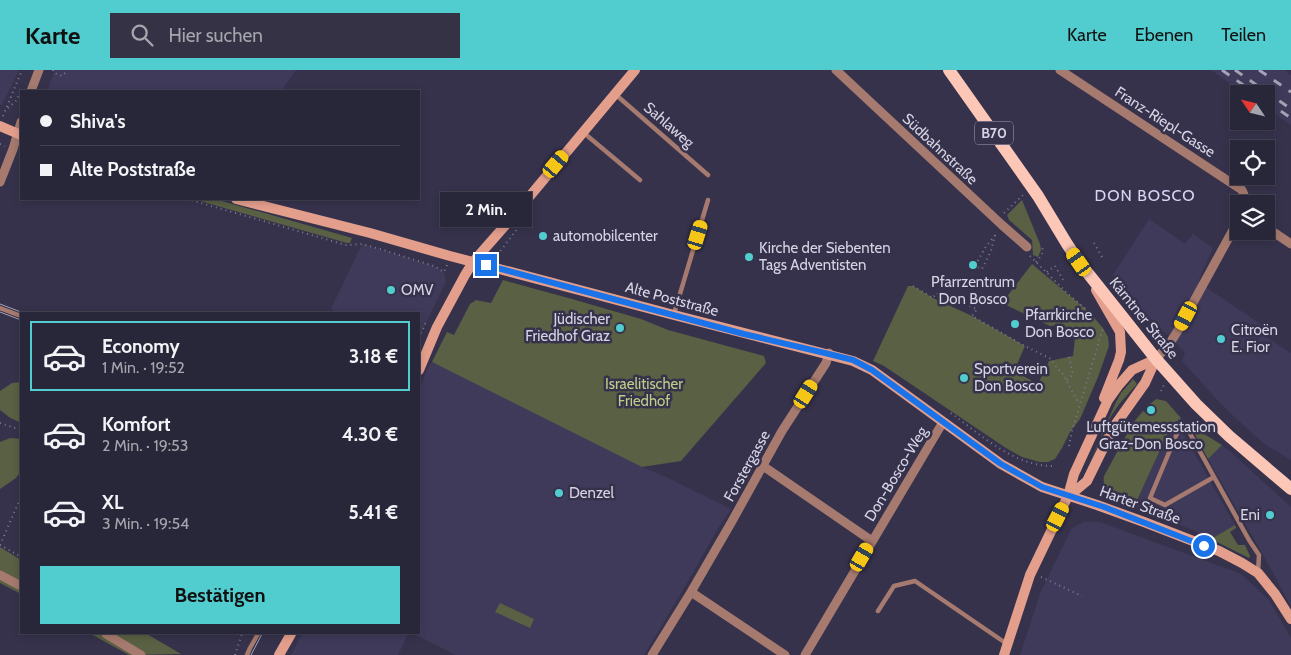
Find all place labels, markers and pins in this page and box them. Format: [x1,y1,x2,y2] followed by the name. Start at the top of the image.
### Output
[553,227,658,245] place label: automobilcenter
[537,230,549,242] marker: automobilcenter
[759,239,891,274] place label: Kirche der Siebenten Tags Adventisten
[743,251,755,263] marker: Kirche der Siebenten Tags Adventisten
[967,259,979,271] marker: Pfarrzentrum Don Bosco
[931,273,1015,308] place label: Pfarrzentrum Don Bosco
[401,281,434,299] place label: OMV
[385,284,397,296] marker: OMV
[1025,306,1094,341] place label: Pfarrkirche Don Bosco
[525,310,610,345] place label: Jüdischer Friedhof Graz
[1009,318,1021,330] marker: Pfarrkirche Don Bosco
[1231,321,1278,356] place label: Citroën E. Fior
[614,322,626,334] marker: Jüdischer Friedhof Graz
[1215,333,1227,345] marker: Citroën E. Fior
[974,360,1048,395] place label: Sportverein Don Bosco
[958,372,970,384] marker: Sportverein Don Bosco
[1145,404,1157,416] marker: Luftgütemessstation Graz-Don Bosco
[1086,418,1216,453] place label: Luftgütemessstation Graz-Don Bosco
[569,484,614,502] place label: Denzel
[553,487,565,499] marker: Denzel
[1240,506,1260,524] place label: Eni
[1264,509,1276,521] marker: Eni

